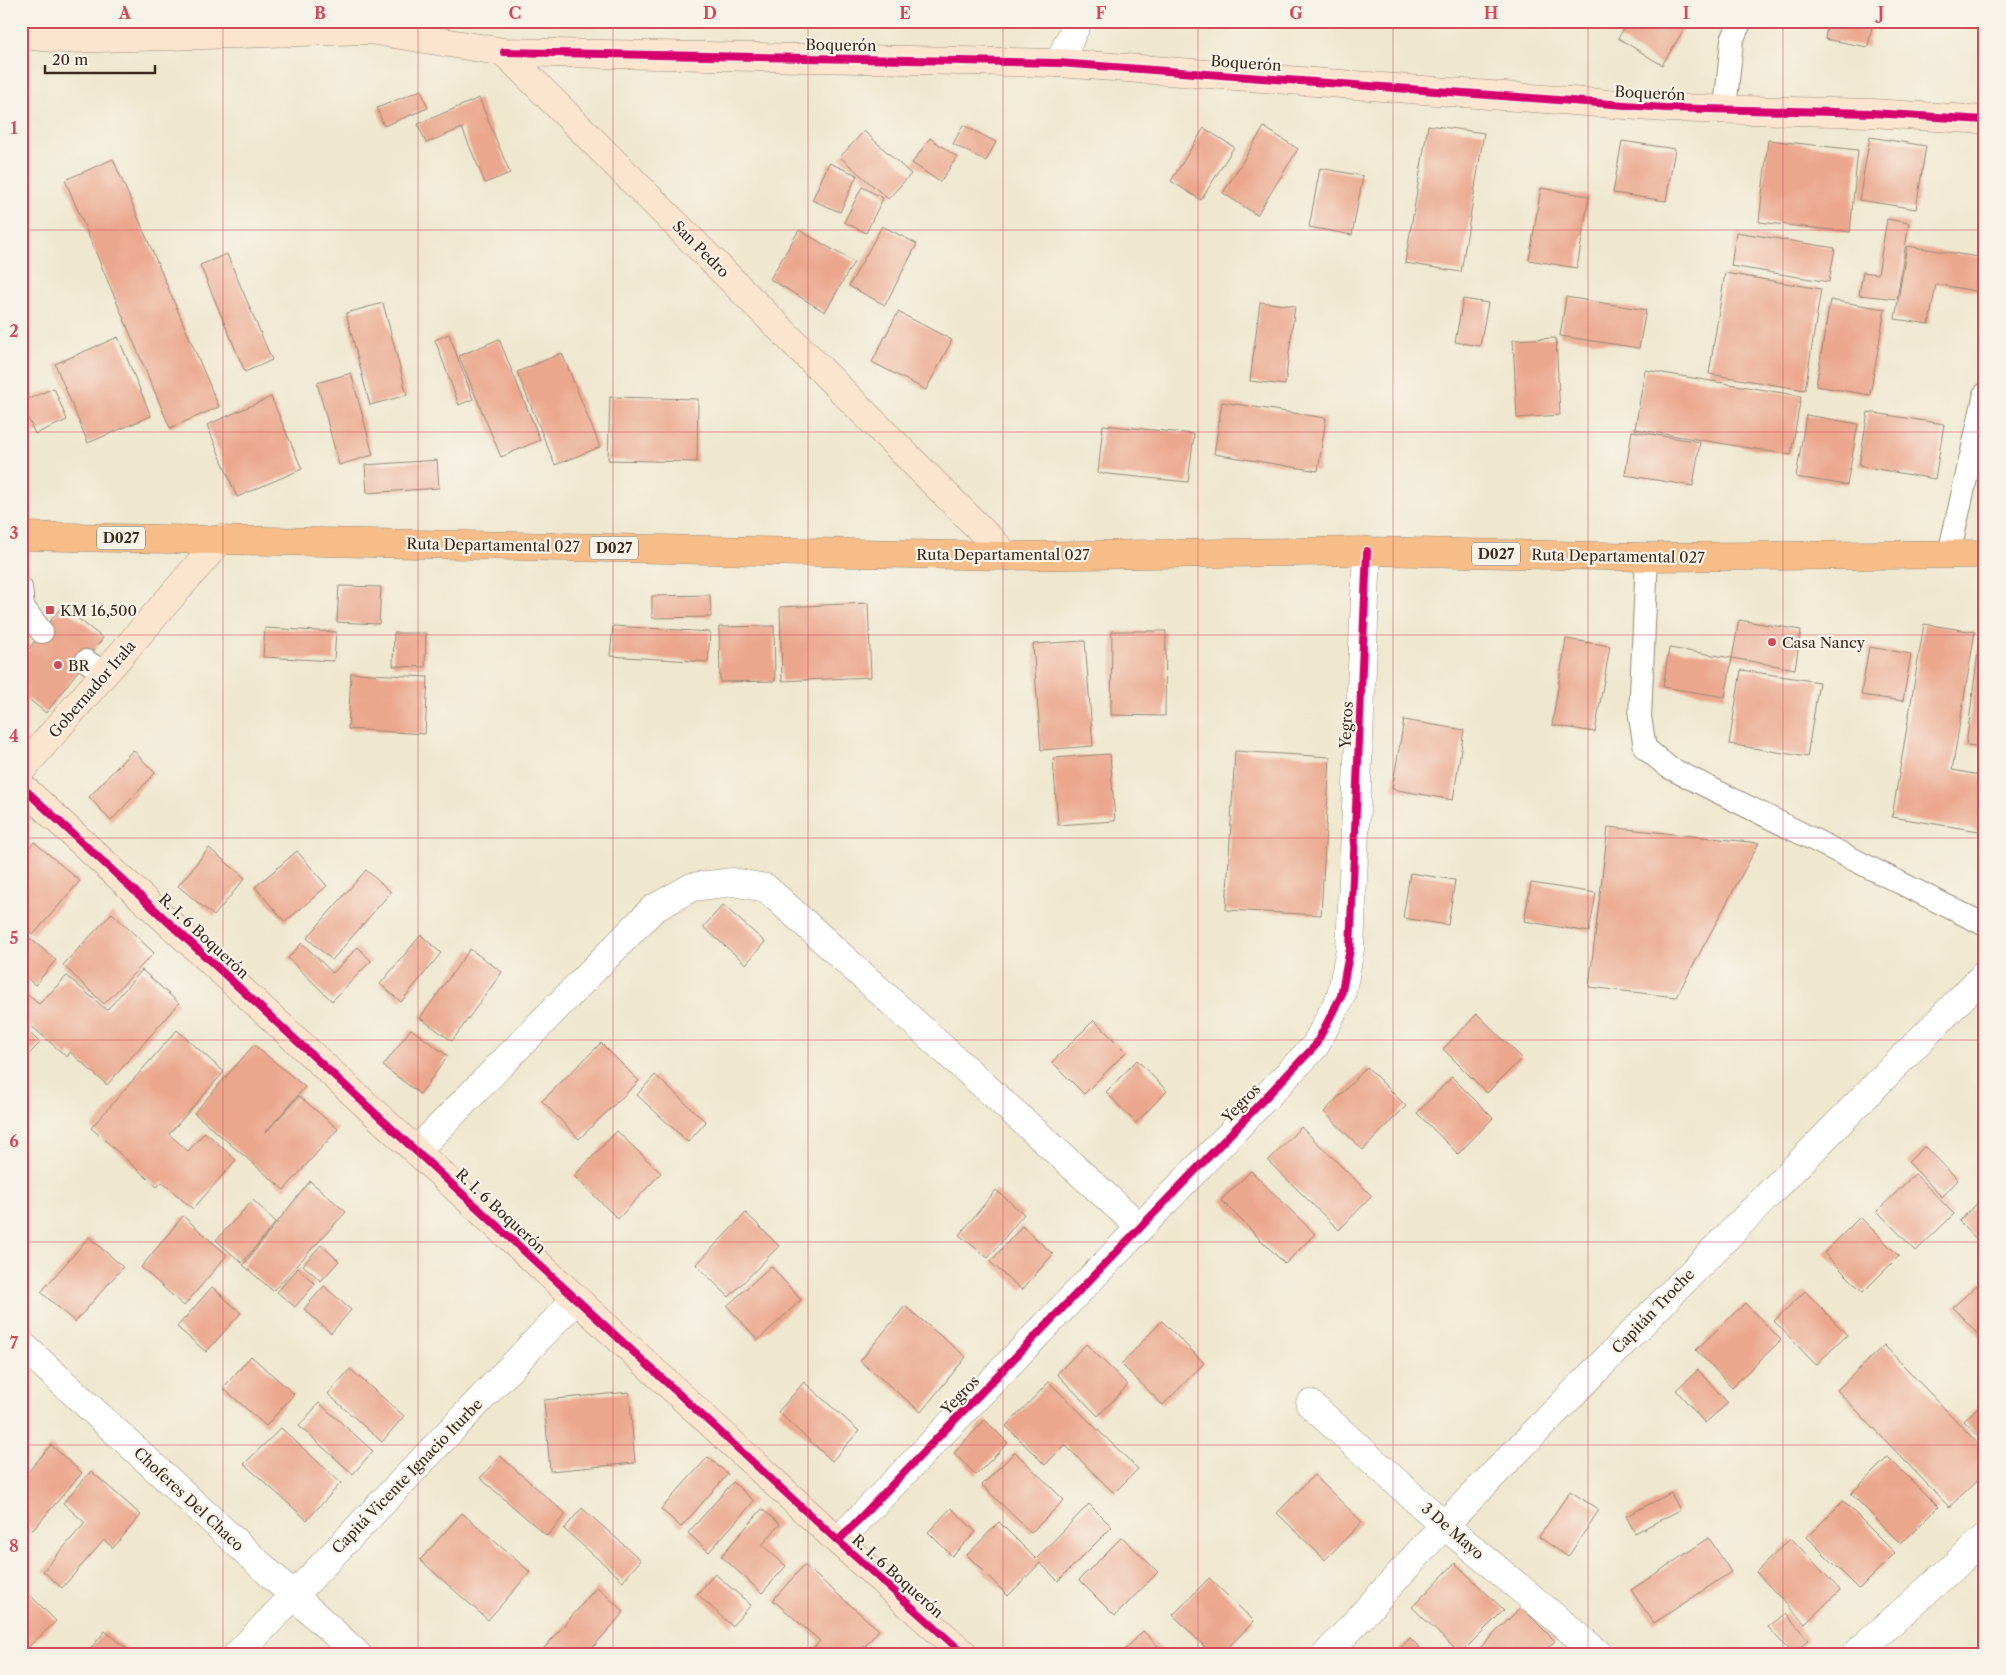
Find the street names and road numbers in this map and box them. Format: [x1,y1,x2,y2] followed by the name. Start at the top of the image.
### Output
[805,35,877,55] street label: Boquerón
[1210,51,1283,75] street label: Boquerón
[1614,82,1687,104] street label: Boquerón
[669,217,733,281] street label: San Pedro
[97,526,145,550] road number: D027
[406,534,580,556] street label: Ruta Departamental 027
[590,536,638,560] road number: D027
[1472,542,1520,566] road number: D027
[916,545,1090,564] street label: Ruta Departamental 027
[1531,545,1705,567] street label: Ruta Departamental 027
[45,636,140,742] street label: Gobernador Irala
[1335,701,1357,750] street label: Yegros
[155,889,253,983] street label: R. I. 6 Boquerón
[1217,1079,1264,1127] street label: Yegros
[452,1164,550,1258] street label: R. I. 6 Boquerón
[1608,1265,1698,1357] street label: Capitán Troche
[936,1371,983,1419] street label: Yegros
[328,1394,486,1558] street label: Capitá Vicente Ignacio Iturbe
[130,1443,248,1555] street label: Choferes Del Chaco
[1418,1499,1488,1563] street label: 3 De Mayo
[848,1530,948,1622] street label: R. I. 6 Boquerón

